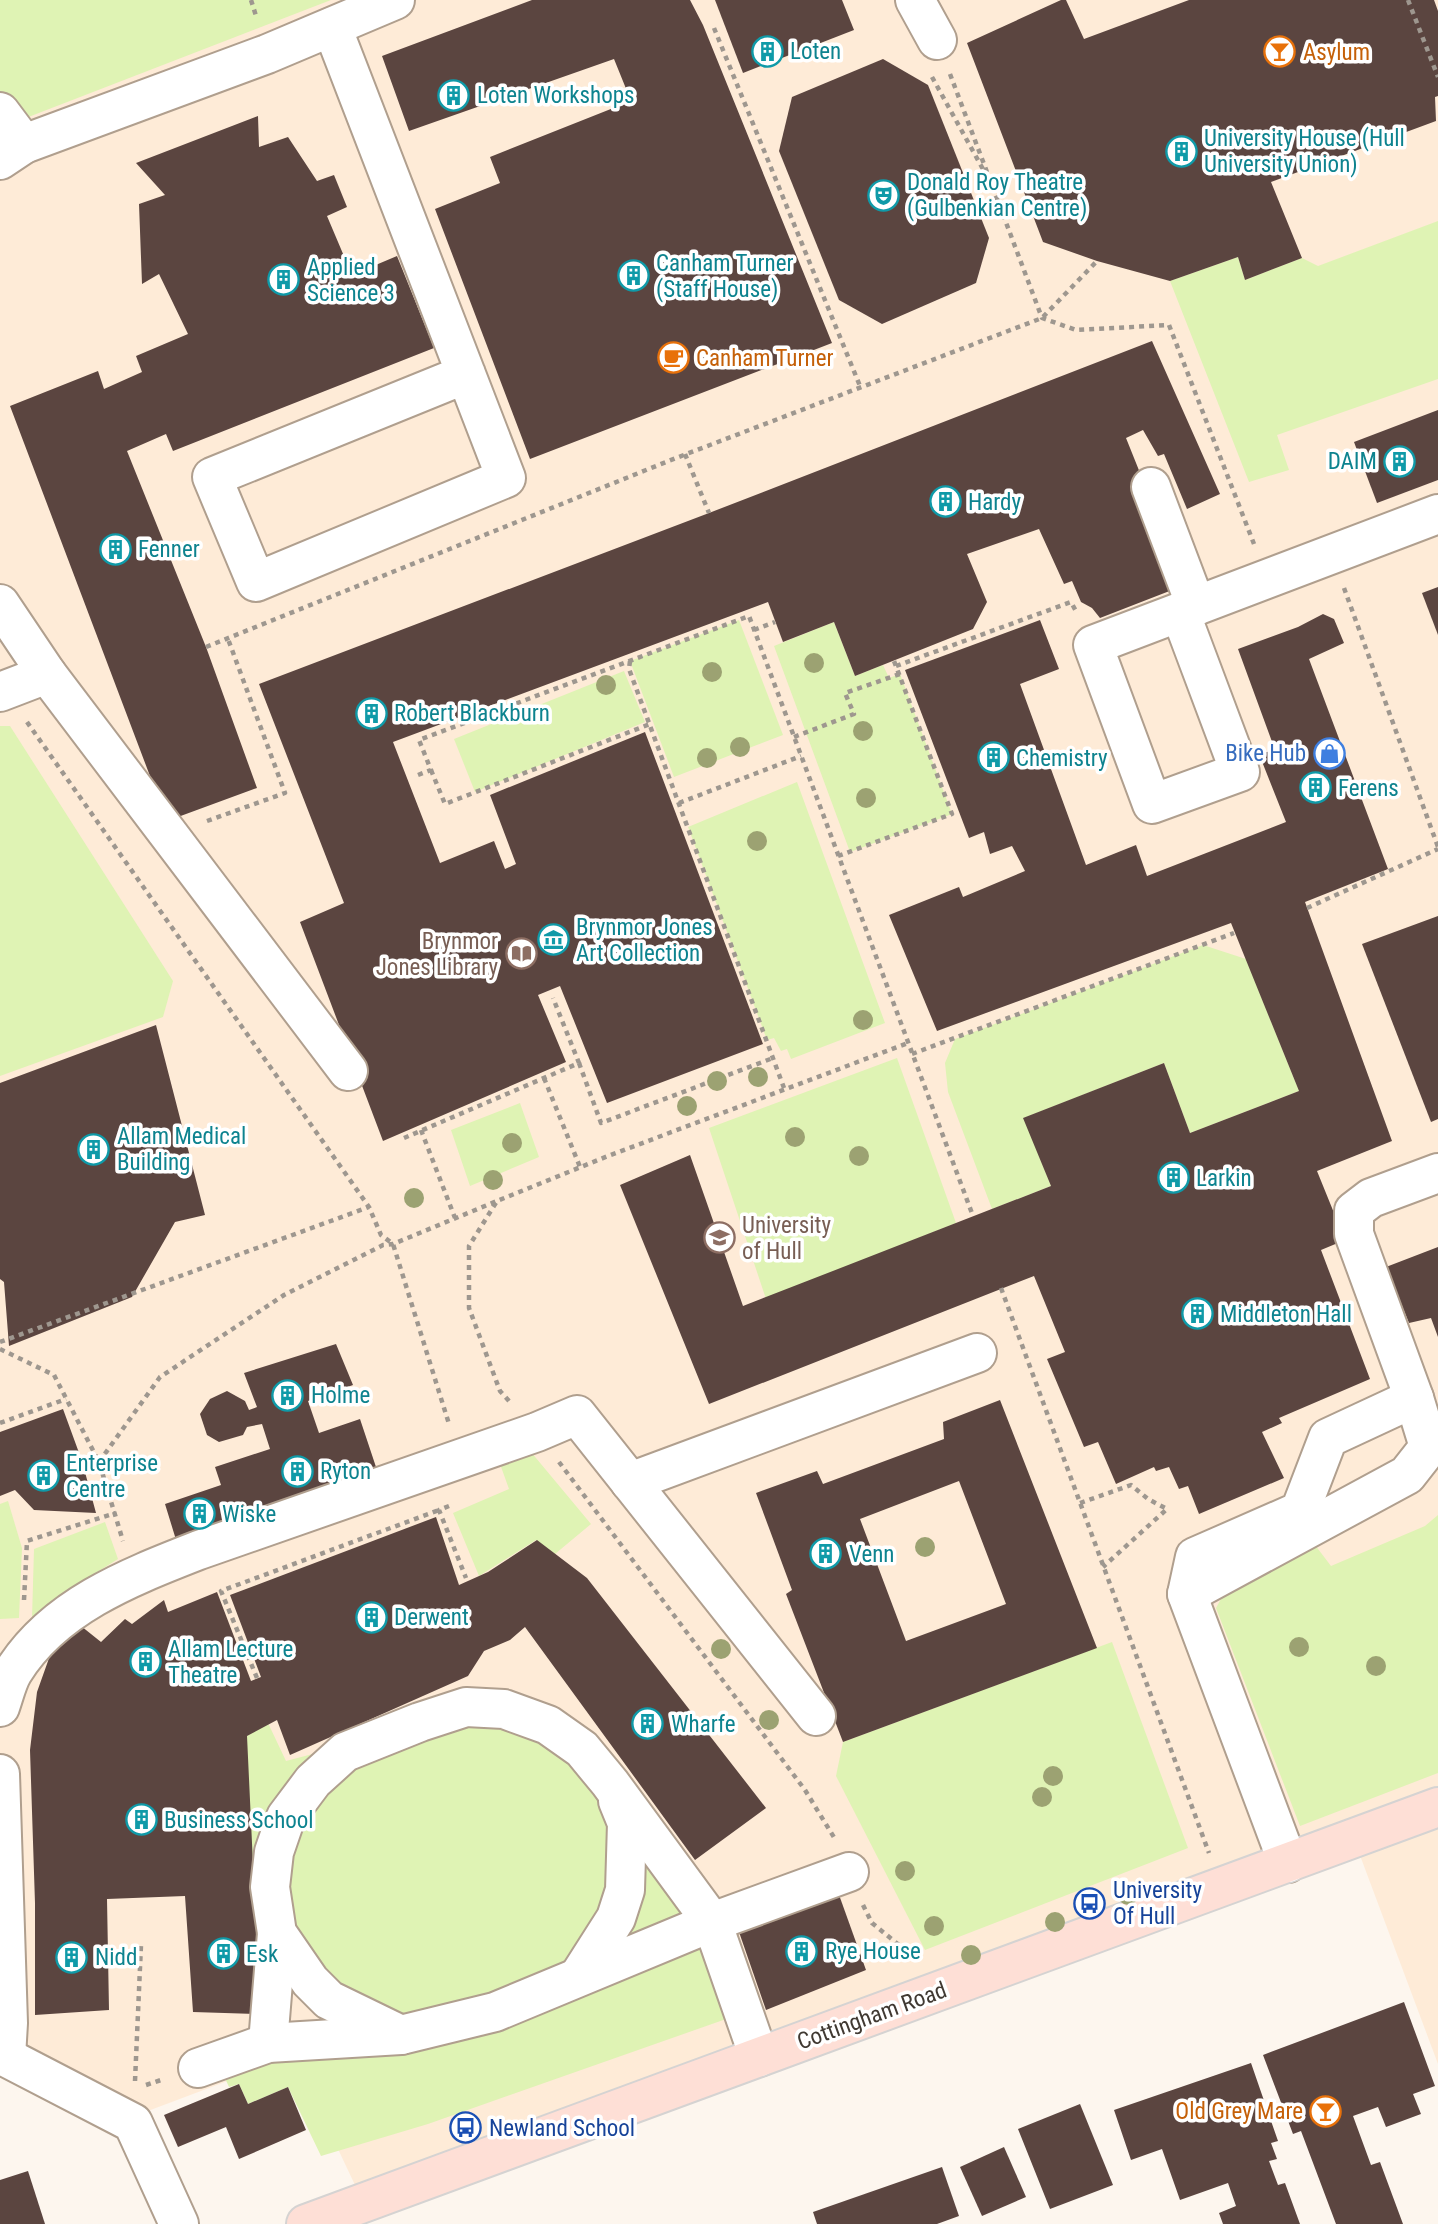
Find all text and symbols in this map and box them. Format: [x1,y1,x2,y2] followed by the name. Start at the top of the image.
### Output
[750,34,784,68] building icon: Loten
[1263,35,1297,69] bar icon: Asylum
[790,38,841,65] place label: Loten
[1303,39,1370,66] place label: Asylum
[437,78,471,112] building icon: Loten Workshops
[477,82,635,109] place label: Loten Workshops
[1204,125,1405,178] place label: University House (Hull University Union)
[1164,134,1198,168] building icon: University House (Hull University Union)
[907,169,1087,222] place label: Donald Roy Theatre (Gulbenkian Centre)
[867,178,901,212] theatre icon: Donald Roy Theatre (Gulbenkian Centre)
[656,250,793,303] place label: Canham Turner (Staff House)
[307,254,395,307] place label: Applied Science 3
[616,259,650,293] building icon: Canham Turner (Staff House)
[267,263,301,297] building icon: Applied Science 3
[656,341,690,375] cafe icon: Canham Turner
[696,345,833,372] place label: Canham Turner
[1383,444,1417,478] building icon: DAIM
[1328,448,1377,475] place label: DAIM
[928,485,962,519] building icon: Hardy
[968,489,1021,516] place label: Hardy
[98,532,132,566] building icon: Fenner
[138,536,200,563] place label: Fenner
[354,696,388,730] building icon: Robert Blackburn
[394,700,550,727] place label: Robert Blackburn
[1312,736,1346,770] shop icon: Bike Hub
[1225,740,1306,767] place label: Bike Hub
[976,741,1010,775] building icon: Chemistry
[1016,745,1108,772] place label: Chemistry
[1298,771,1332,805] building icon: Ferens
[1338,775,1399,802] place label: Ferens
[576,914,713,967] place label: Brynmor Jones Art Collection
[536,923,570,957] museum icon: Brynmor Jones Art Collection
[376,928,498,981] place label: Brynmor Jones Library
[504,937,538,971] library icon: Brynmor Jones Library
[117,1123,246,1176] place label: Allam Medical Building
[77,1132,111,1166] building icon: Allam Medical Building
[1156,1161,1190,1195] building icon: Larkin
[1196,1165,1252,1192] place label: Larkin
[742,1212,831,1265] place label: University of Hull
[702,1221,736,1255] school or university icon: University of Hull
[1180,1297,1214,1331] building icon: Middleton Hall
[1220,1301,1352,1328] place label: Middleton Hall
[271,1378,305,1412] building icon: Holme
[311,1382,370,1409] place label: Holme
[66,1450,158,1503] place label: Enterprise Centre
[280,1454,314,1488] building icon: Ryton
[320,1458,371,1485] place label: Ryton
[26,1459,60,1493] building icon: Enterprise Centre
[182,1497,216,1531] building icon: Wiske
[222,1501,276,1528] place label: Wiske
[809,1537,843,1571] building icon: Venn
[849,1541,894,1568] place label: Venn
[354,1600,388,1634] building icon: Derwent
[394,1604,469,1631] place label: Derwent
[168,1636,293,1689] place label: Allam Lecture Theatre
[128,1645,162,1679] building icon: Allam Lecture Theatre
[631,1707,665,1741] building icon: Wharfe
[671,1711,736,1738] place label: Wharfe
[124,1803,158,1837] building icon: Business School
[164,1807,314,1834] place label: Business School
[1113,1877,1202,1930] place label: University Of Hull
[1073,1886,1107,1920] bus stop icon: University Of Hull
[785,1934,819,1968] building icon: Rye House
[206,1937,240,1971] building icon: Esk
[825,1938,921,1965] place label: Rye House
[55,1940,89,1974] building icon: Nidd
[246,1941,279,1968] place label: Esk
[95,1944,137,1971] place label: Nidd
[794,1976,950,2056] street label: Cottingham Road
[1309,2094,1343,2128] bar icon: Old Grey Mare
[1175,2098,1303,2125] place label: Old Grey Mare
[449,2111,483,2145] bus stop icon: Newland School
[489,2115,635,2142] place label: Newland School

